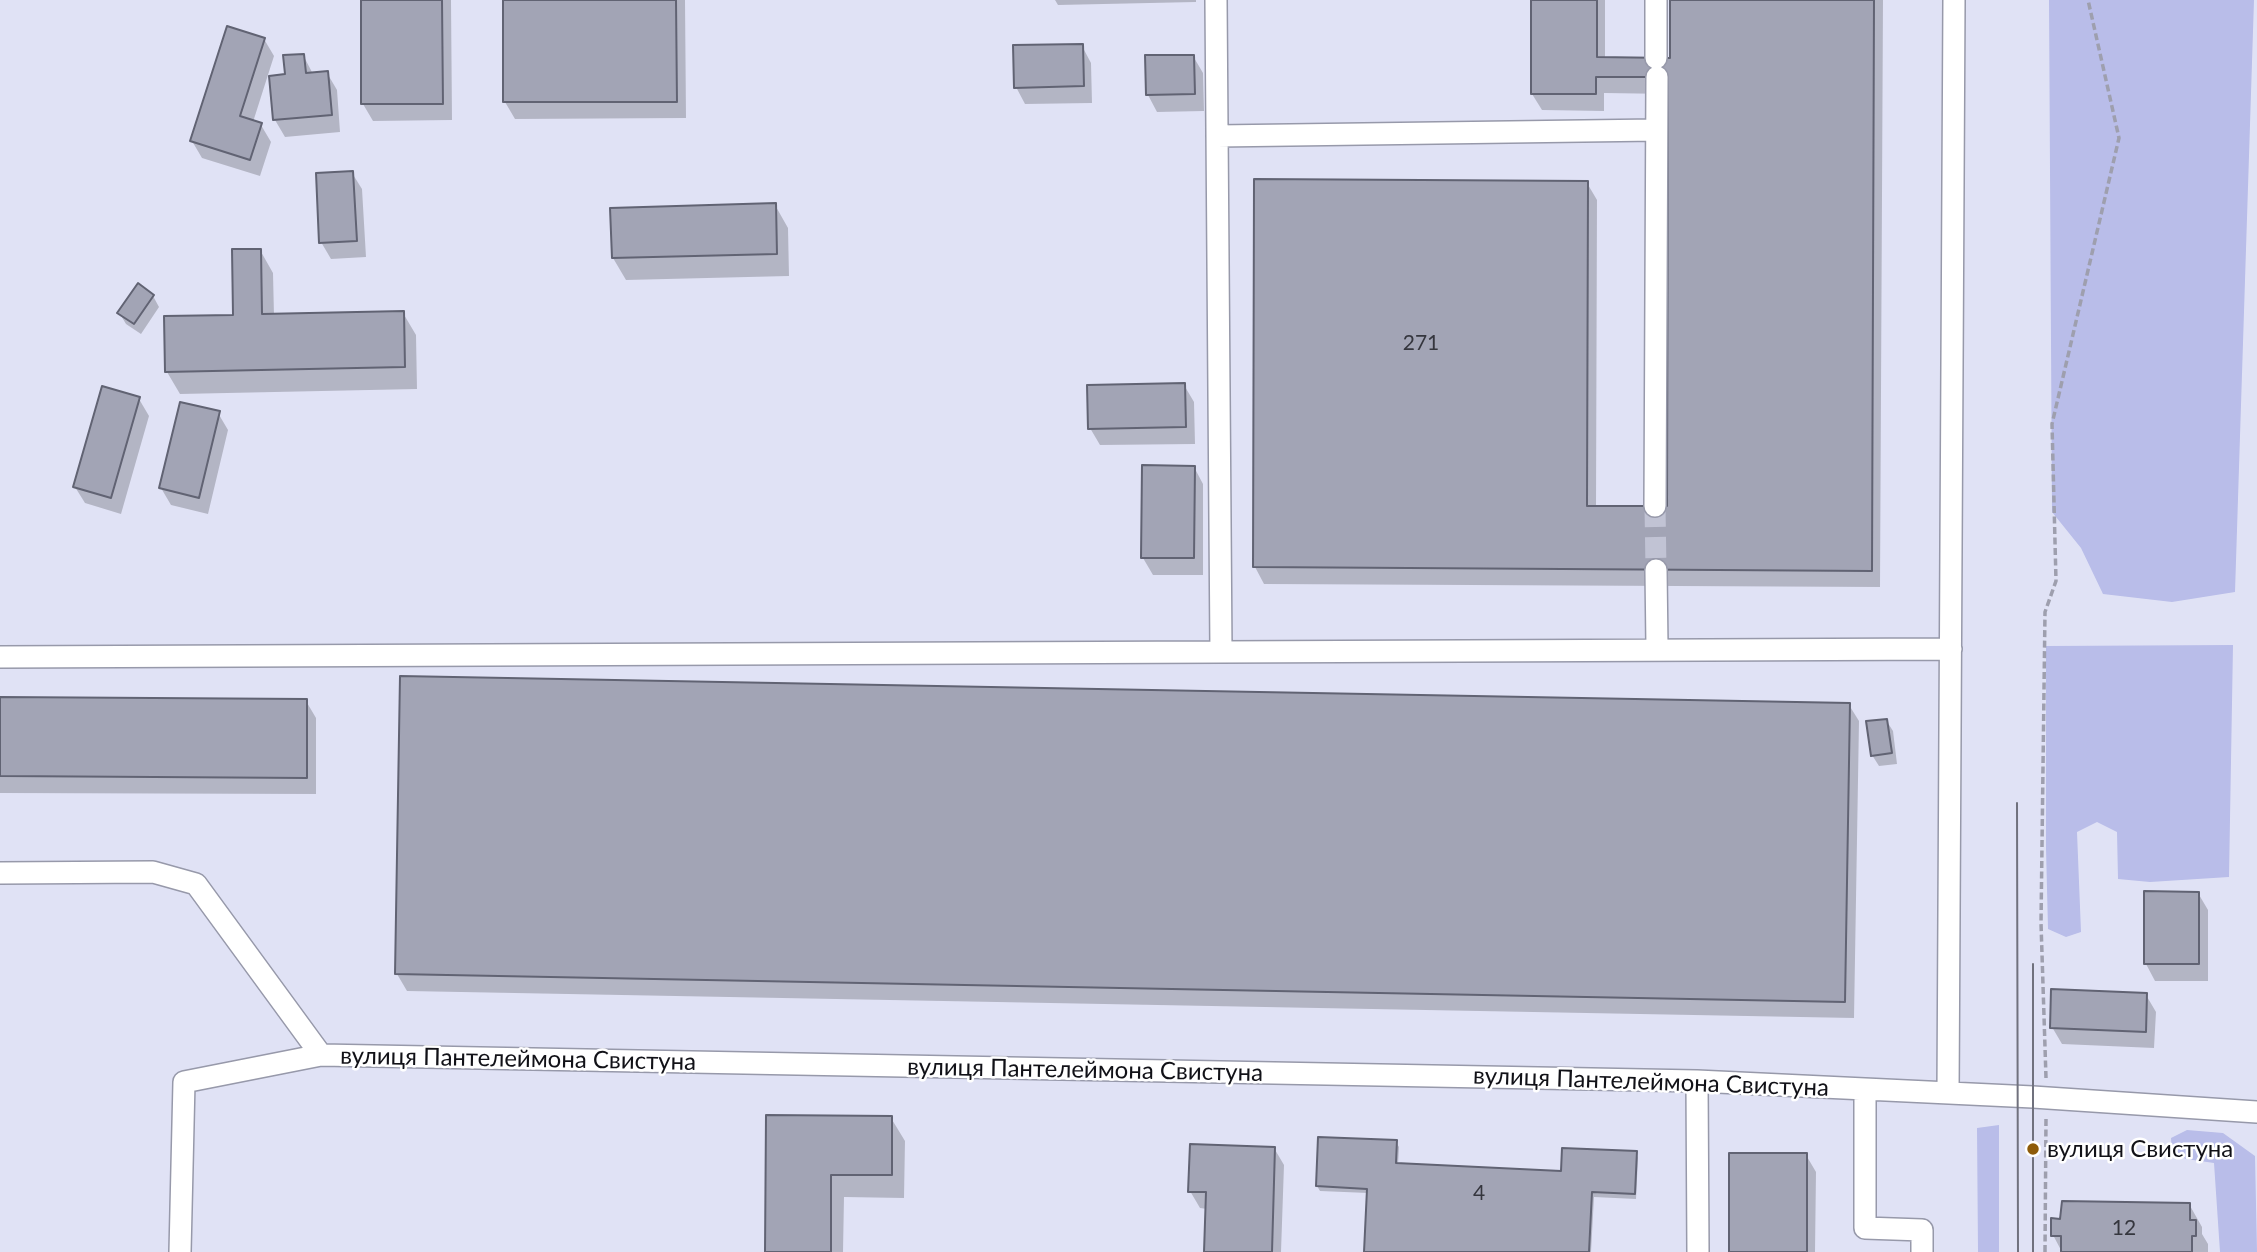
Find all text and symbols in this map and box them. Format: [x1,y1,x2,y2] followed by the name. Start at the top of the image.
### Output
[1403,330,1439,356] house number: 271
[340,1041,696,1077] street label: вулиця Пантелеймона Свистуна
[907,1052,1263,1088] street label: вулиця Пантелеймона Свистуна
[1473,1061,1829,1103] street label: вулиця Пантелеймона Свистуна
[2047,1135,2233,1163] place label: вулиця Свистуна
[2025,1141,2041,1157] marker: вулиця Свистуна
[1473,1180,1485,1206] house number: 4
[2112,1215,2136,1241] house number: 12

